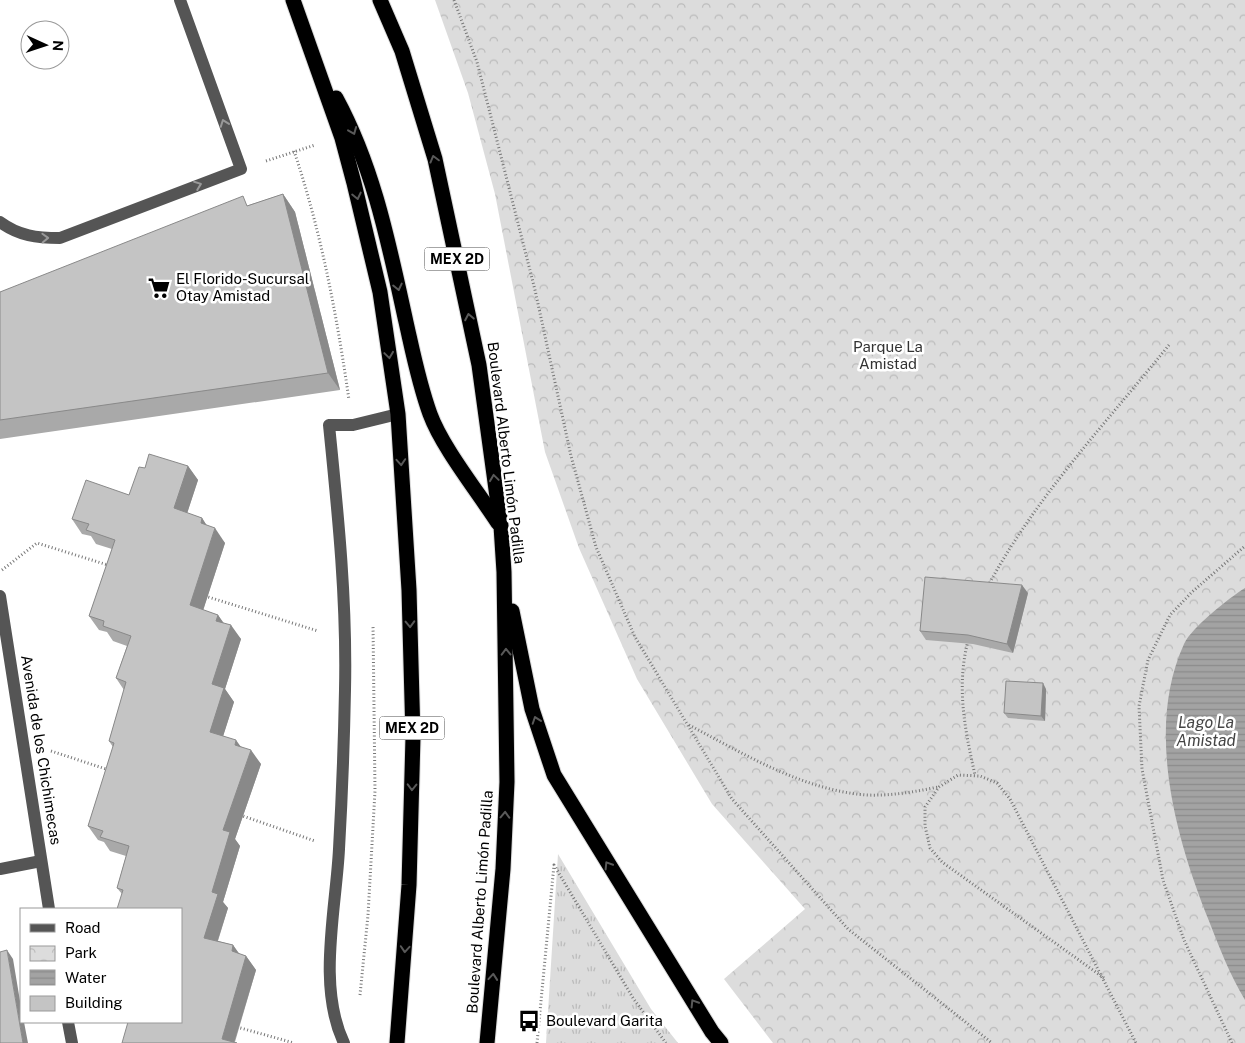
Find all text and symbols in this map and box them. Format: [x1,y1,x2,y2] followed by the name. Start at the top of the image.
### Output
[20,20,70,70] north arrow
[50,40,66,52] text: N
[220,120,230,128] one-way arrow
[346,126,357,135] one-way arrow
[430,155,440,163] one-way arrow
[193,181,202,192] one-way arrow
[351,191,362,200] one-way arrow
[42,233,49,243] one-way arrow
[424,248,490,270] road number: MEX 2D
[176,270,309,304] place label: El Florido-Sucursal Otay Amistad
[146,275,172,301] supermarket icon: El Florido-Sucursal Otay Amistad
[392,282,403,291] one-way arrow
[465,313,475,322] one-way arrow
[853,338,923,372] park label: Parque La Amistad
[484,341,529,565] street label: Boulevard Alberto Limón Padilla
[383,351,394,359] one-way arrow
[396,458,407,466] one-way arrow
[489,474,500,482] one-way arrow
[404,621,415,629] one-way arrow
[500,648,511,656] one-way arrow
[18,654,65,846] street label: Avenida de los Chichimecas
[1176,713,1236,750] water label: Lago La Amistad
[380,716,444,740] road number: MEX 2D
[531,717,541,725] one-way arrow
[406,783,417,791] one-way arrow
[463,790,496,1014] street label: Boulevard Alberto Limón Padilla
[500,811,511,819] one-way arrow
[605,861,615,870] one-way arrow
[20,908,182,1023] legend
[65,919,101,936] text: Road
[65,944,97,961] text: Park
[399,946,410,954] one-way arrow
[65,969,107,986] text: Water
[488,973,499,981] one-way arrow
[65,994,123,1011] text: Building
[691,999,700,1008] one-way arrow
[516,1008,542,1034] bus stop icon: Boulevard Garita
[546,1012,663,1029] place label: Boulevard Garita

